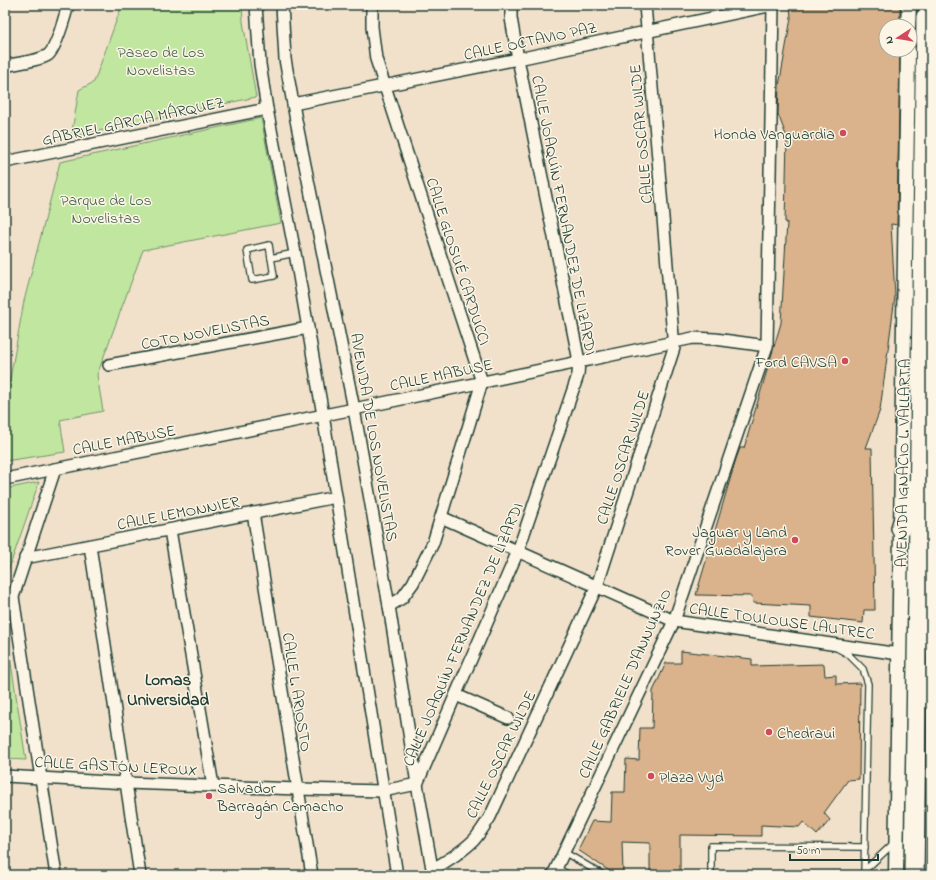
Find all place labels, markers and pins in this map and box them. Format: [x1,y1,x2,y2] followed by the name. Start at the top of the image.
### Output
[713,123,835,147] place label: Honda Vanguardia
[838,128,848,138] marker: Honda Vanguardia
[755,351,837,375] place label: Ford CAVSA
[840,356,850,366] marker: Ford CAVSA
[665,521,787,563] place label: Jaguar y Land Rover Guadalajara
[790,535,800,545] marker: Jaguar y Land Rover Guadalajara
[777,722,835,746] place label: Chedraui
[764,727,774,737] marker: Chedraui
[659,766,724,790] place label: Plaza Vyd
[646,771,656,781] marker: Plaza Vyd
[216,777,344,819] place label: Salvador Barragán Camacho
[204,791,214,801] marker: Salvador Barragán Camacho

